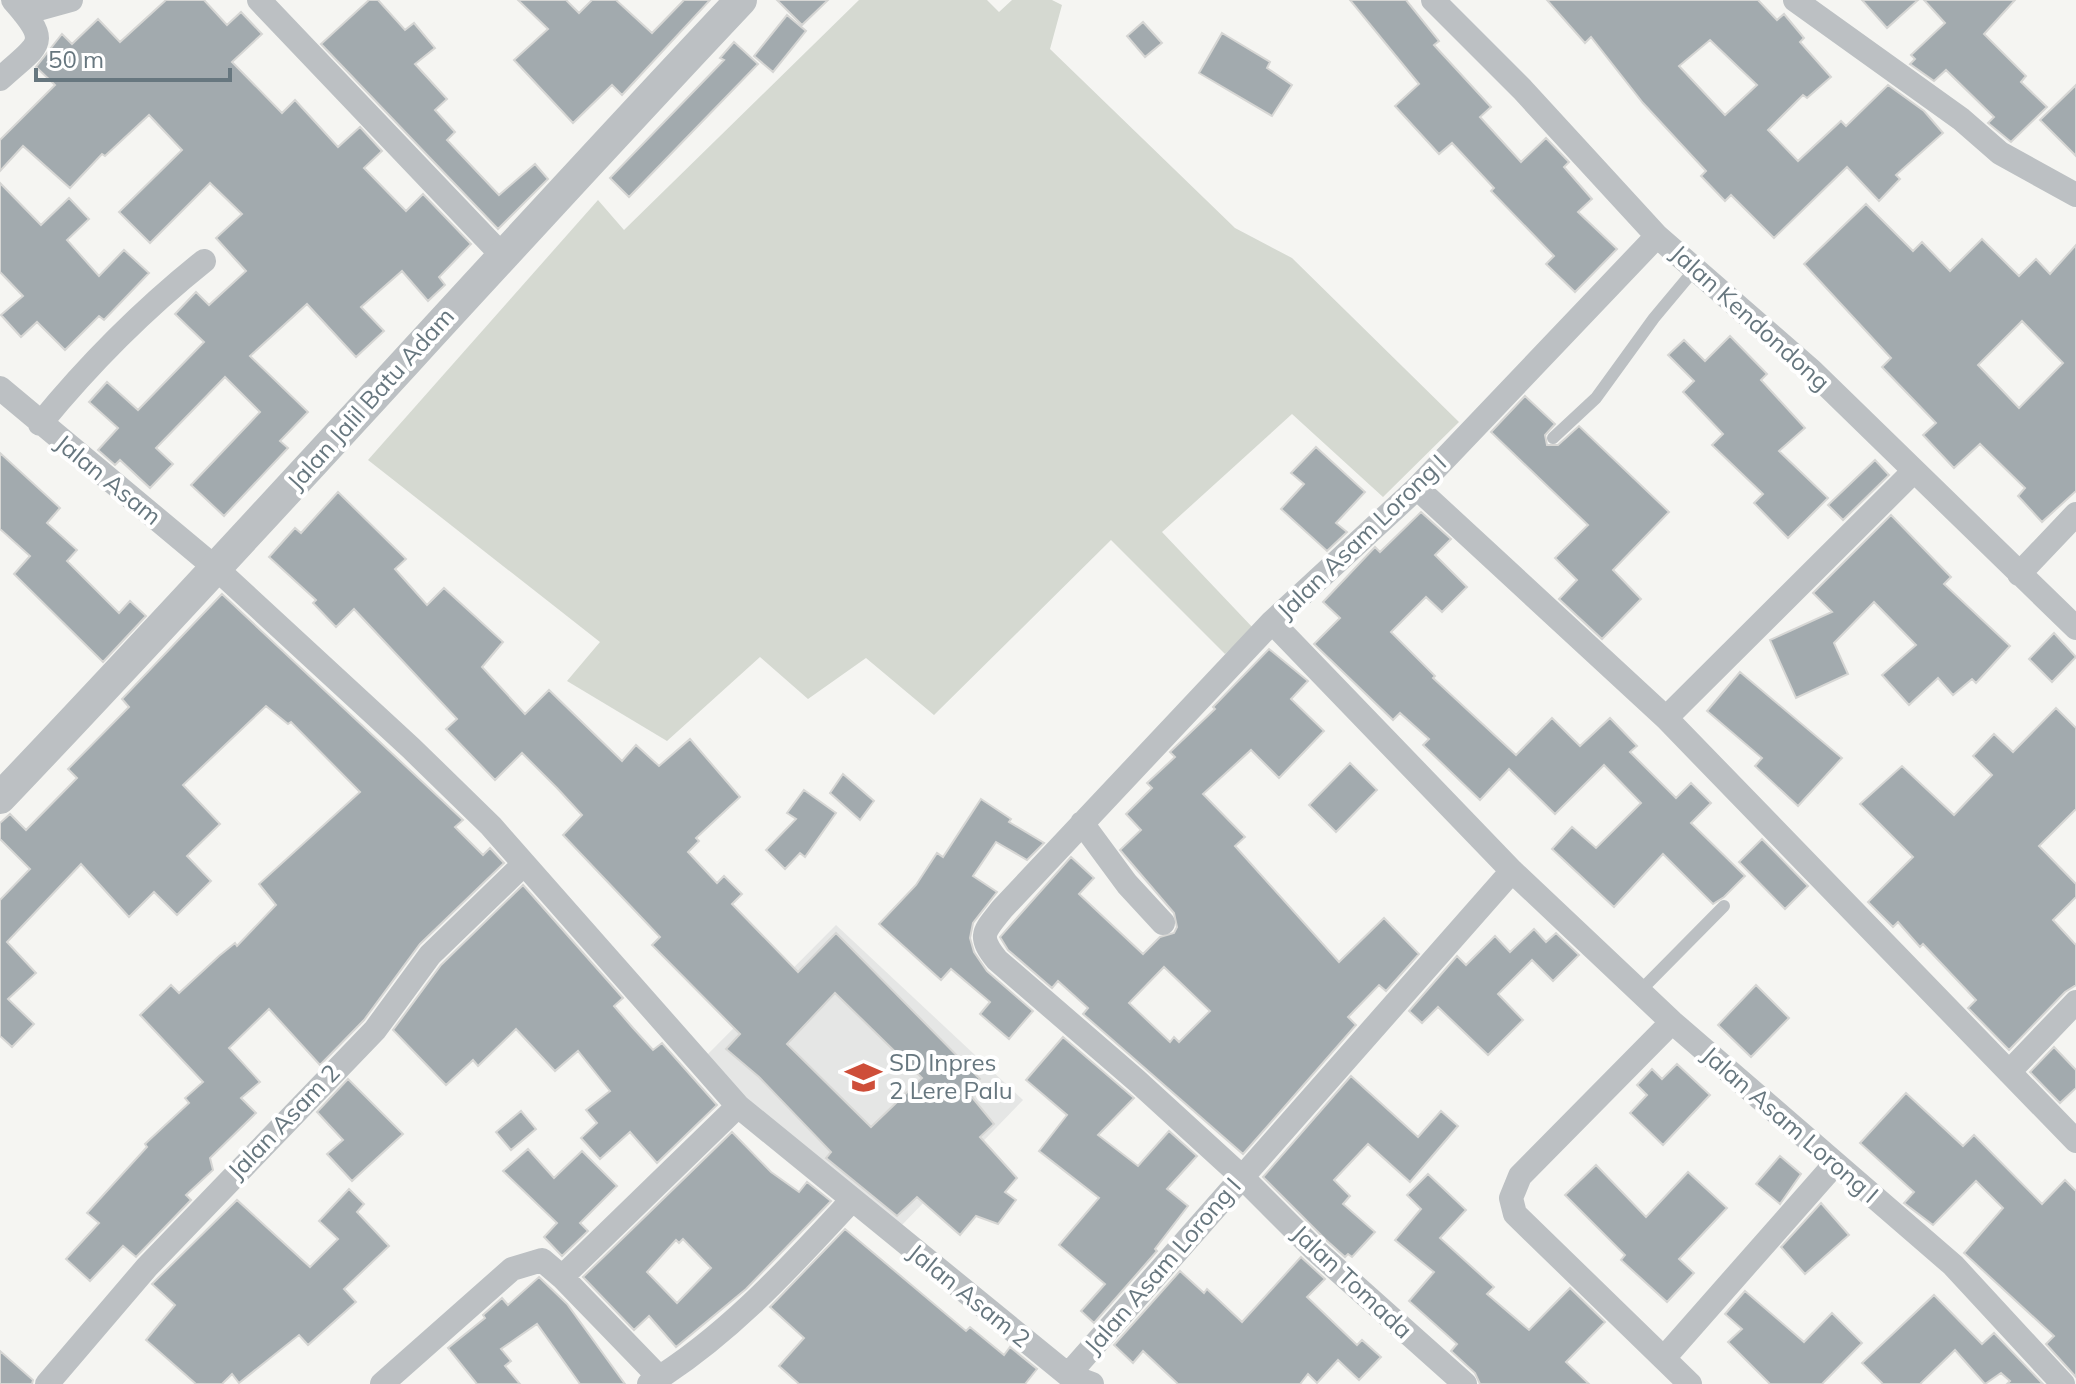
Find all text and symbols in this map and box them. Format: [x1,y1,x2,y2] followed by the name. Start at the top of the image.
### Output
[36,32,230,82] scale bar
[48,44,104,74] text: 50 m
[1665,238,1836,397] street label: Jalan Kendondong
[280,301,460,496] street label: Jalan Jalil Batu Adam
[50,427,168,531] street label: Jalan Asam
[1270,448,1452,625] street label: Jalan Asam Lorong I
[1696,1040,1885,1209] street label: Jalan Asam Lorong I
[889,1047,1013,1105] place label: SD Inpres 2 Lere Palu
[221,1058,346,1185] street label: Jalan Asam 2
[844,1058,882,1096] school or university icon: SD Inpres 2 Lere Palu
[1078,1171,1247,1360] street label: Jalan Asam Lorong I
[1286,1218,1419,1345] street label: Jalan Tomada
[903,1237,1037,1354] street label: Jalan Asam 2

